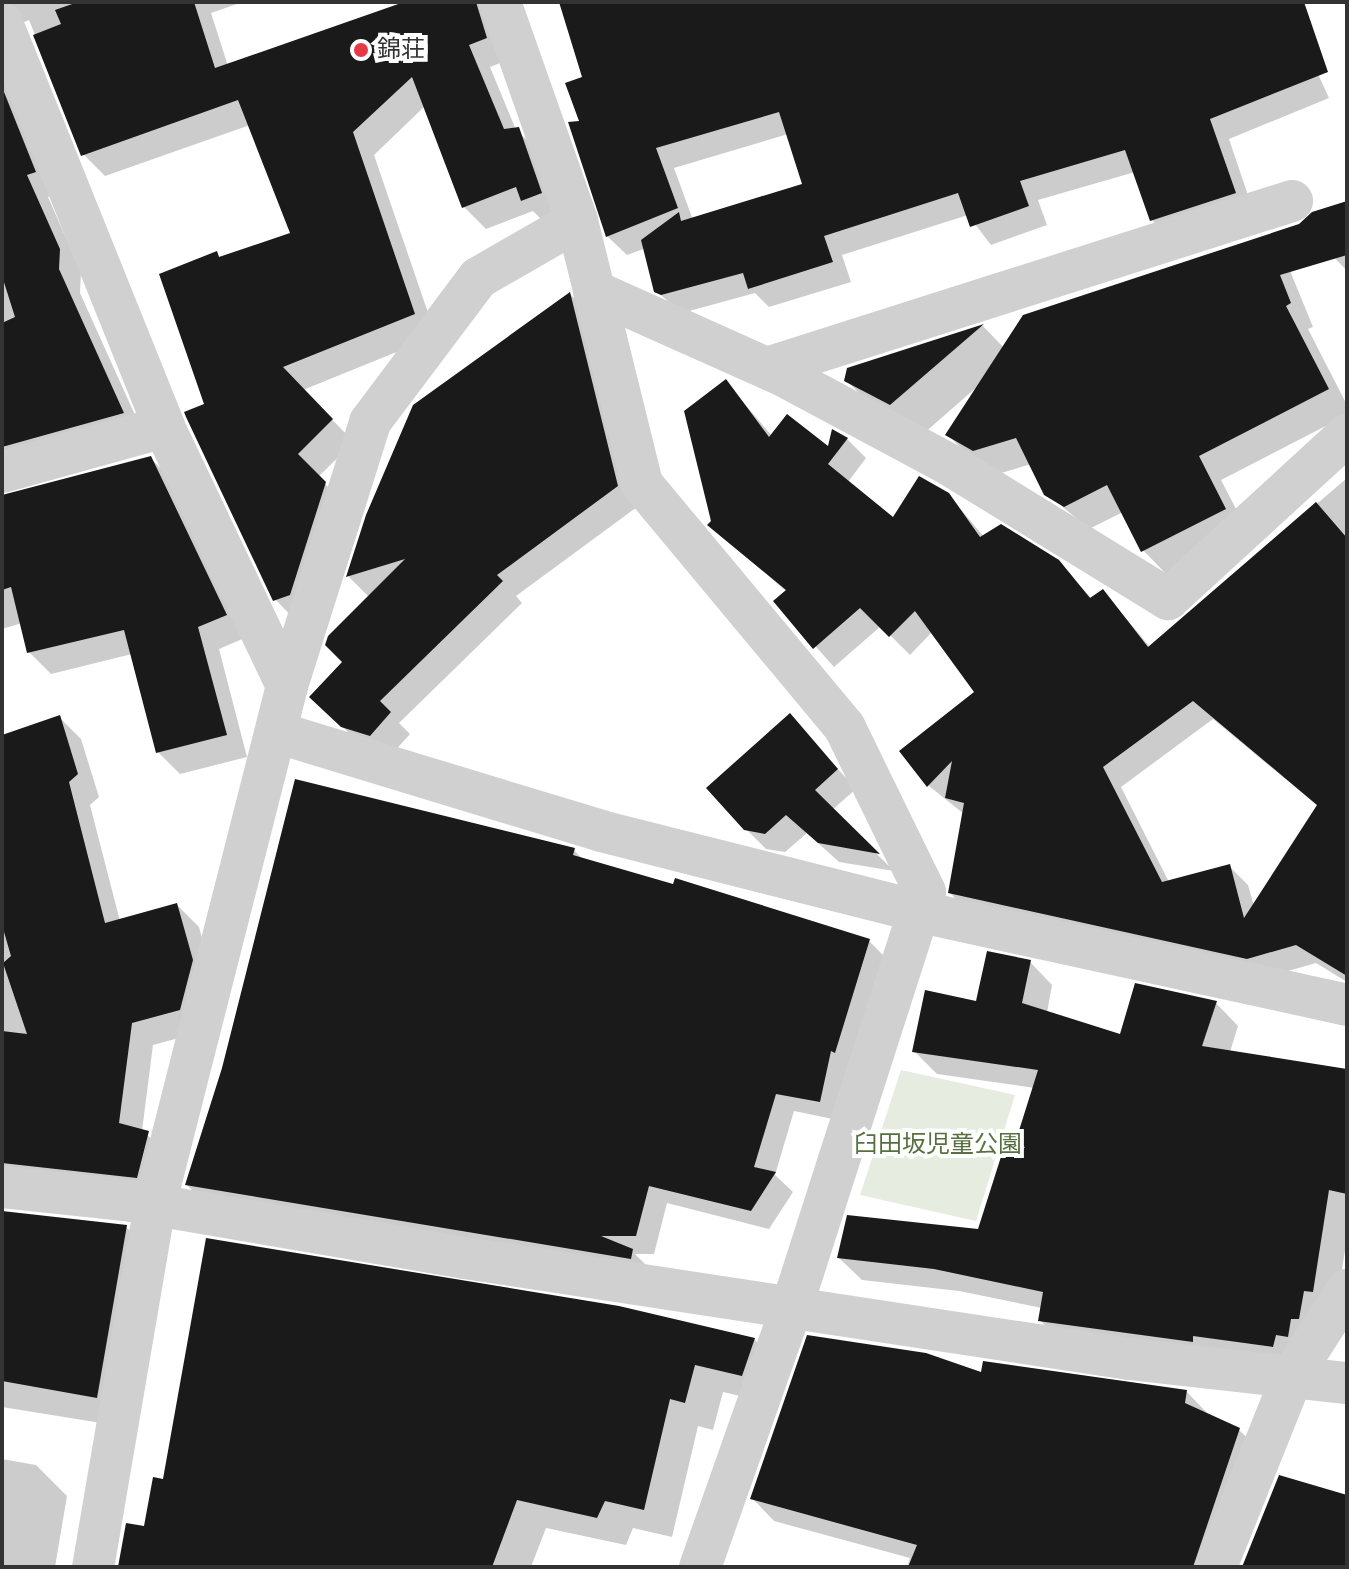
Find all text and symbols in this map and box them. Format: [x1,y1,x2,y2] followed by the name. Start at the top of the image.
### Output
[377,36,425,64] place label: 錦荘
[352,41,370,59] marker: 錦荘
[854,1131,1022,1159] park label: 臼田坂児童公園

